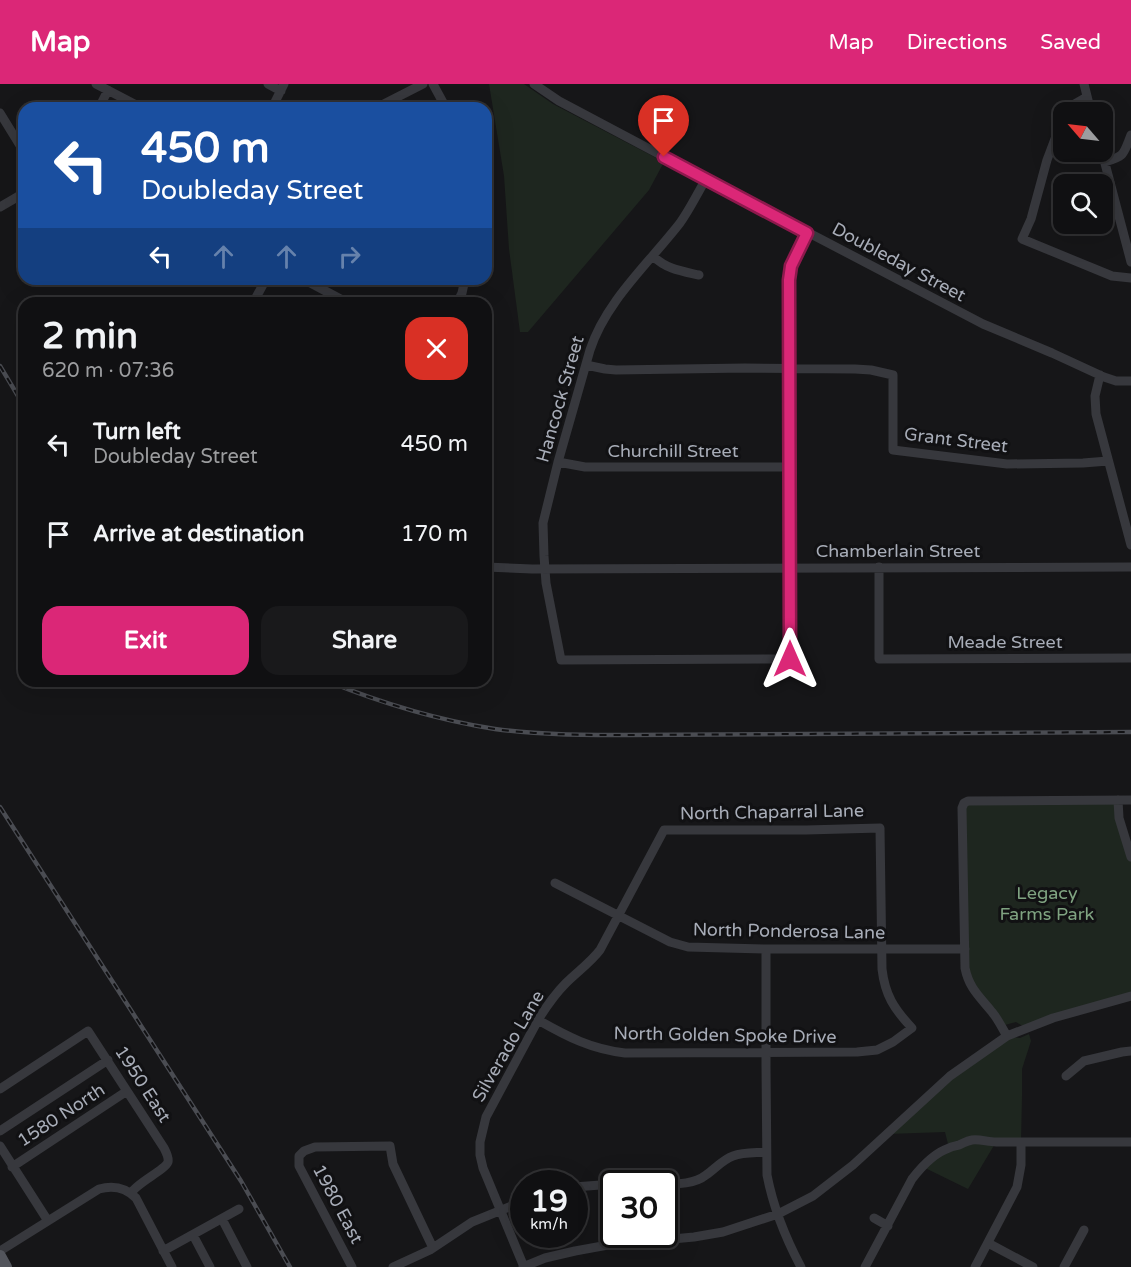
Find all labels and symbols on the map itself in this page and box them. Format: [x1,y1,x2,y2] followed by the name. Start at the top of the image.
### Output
[638,95,689,157] pin
[1053,102,1113,162] north arrow
[828,217,970,307] street label: Doubleday Street
[531,333,589,465] street label: Hancock Street
[903,423,1009,457] street label: Grant Street
[607,440,739,462] street label: Churchill Street
[816,540,980,562] street label: Chamberlain Street
[758,627,822,691] position arrow
[947,631,1063,653] street label: Meade Street
[680,799,864,825] street label: North Chaparral Lane
[1000,882,1095,925] park label: Legacy Farms Park
[693,918,885,944] street label: North Ponderosa Lane
[467,986,549,1106] street label: Silverado Lane
[613,1022,837,1048] street label: North Golden Spoke Drive
[110,1042,176,1126] street label: 1950 East
[13,1079,109,1151] street label: 1580 North
[308,1161,368,1248] street label: 1980 East
[600,1170,678,1248] speed limit sign: 30

